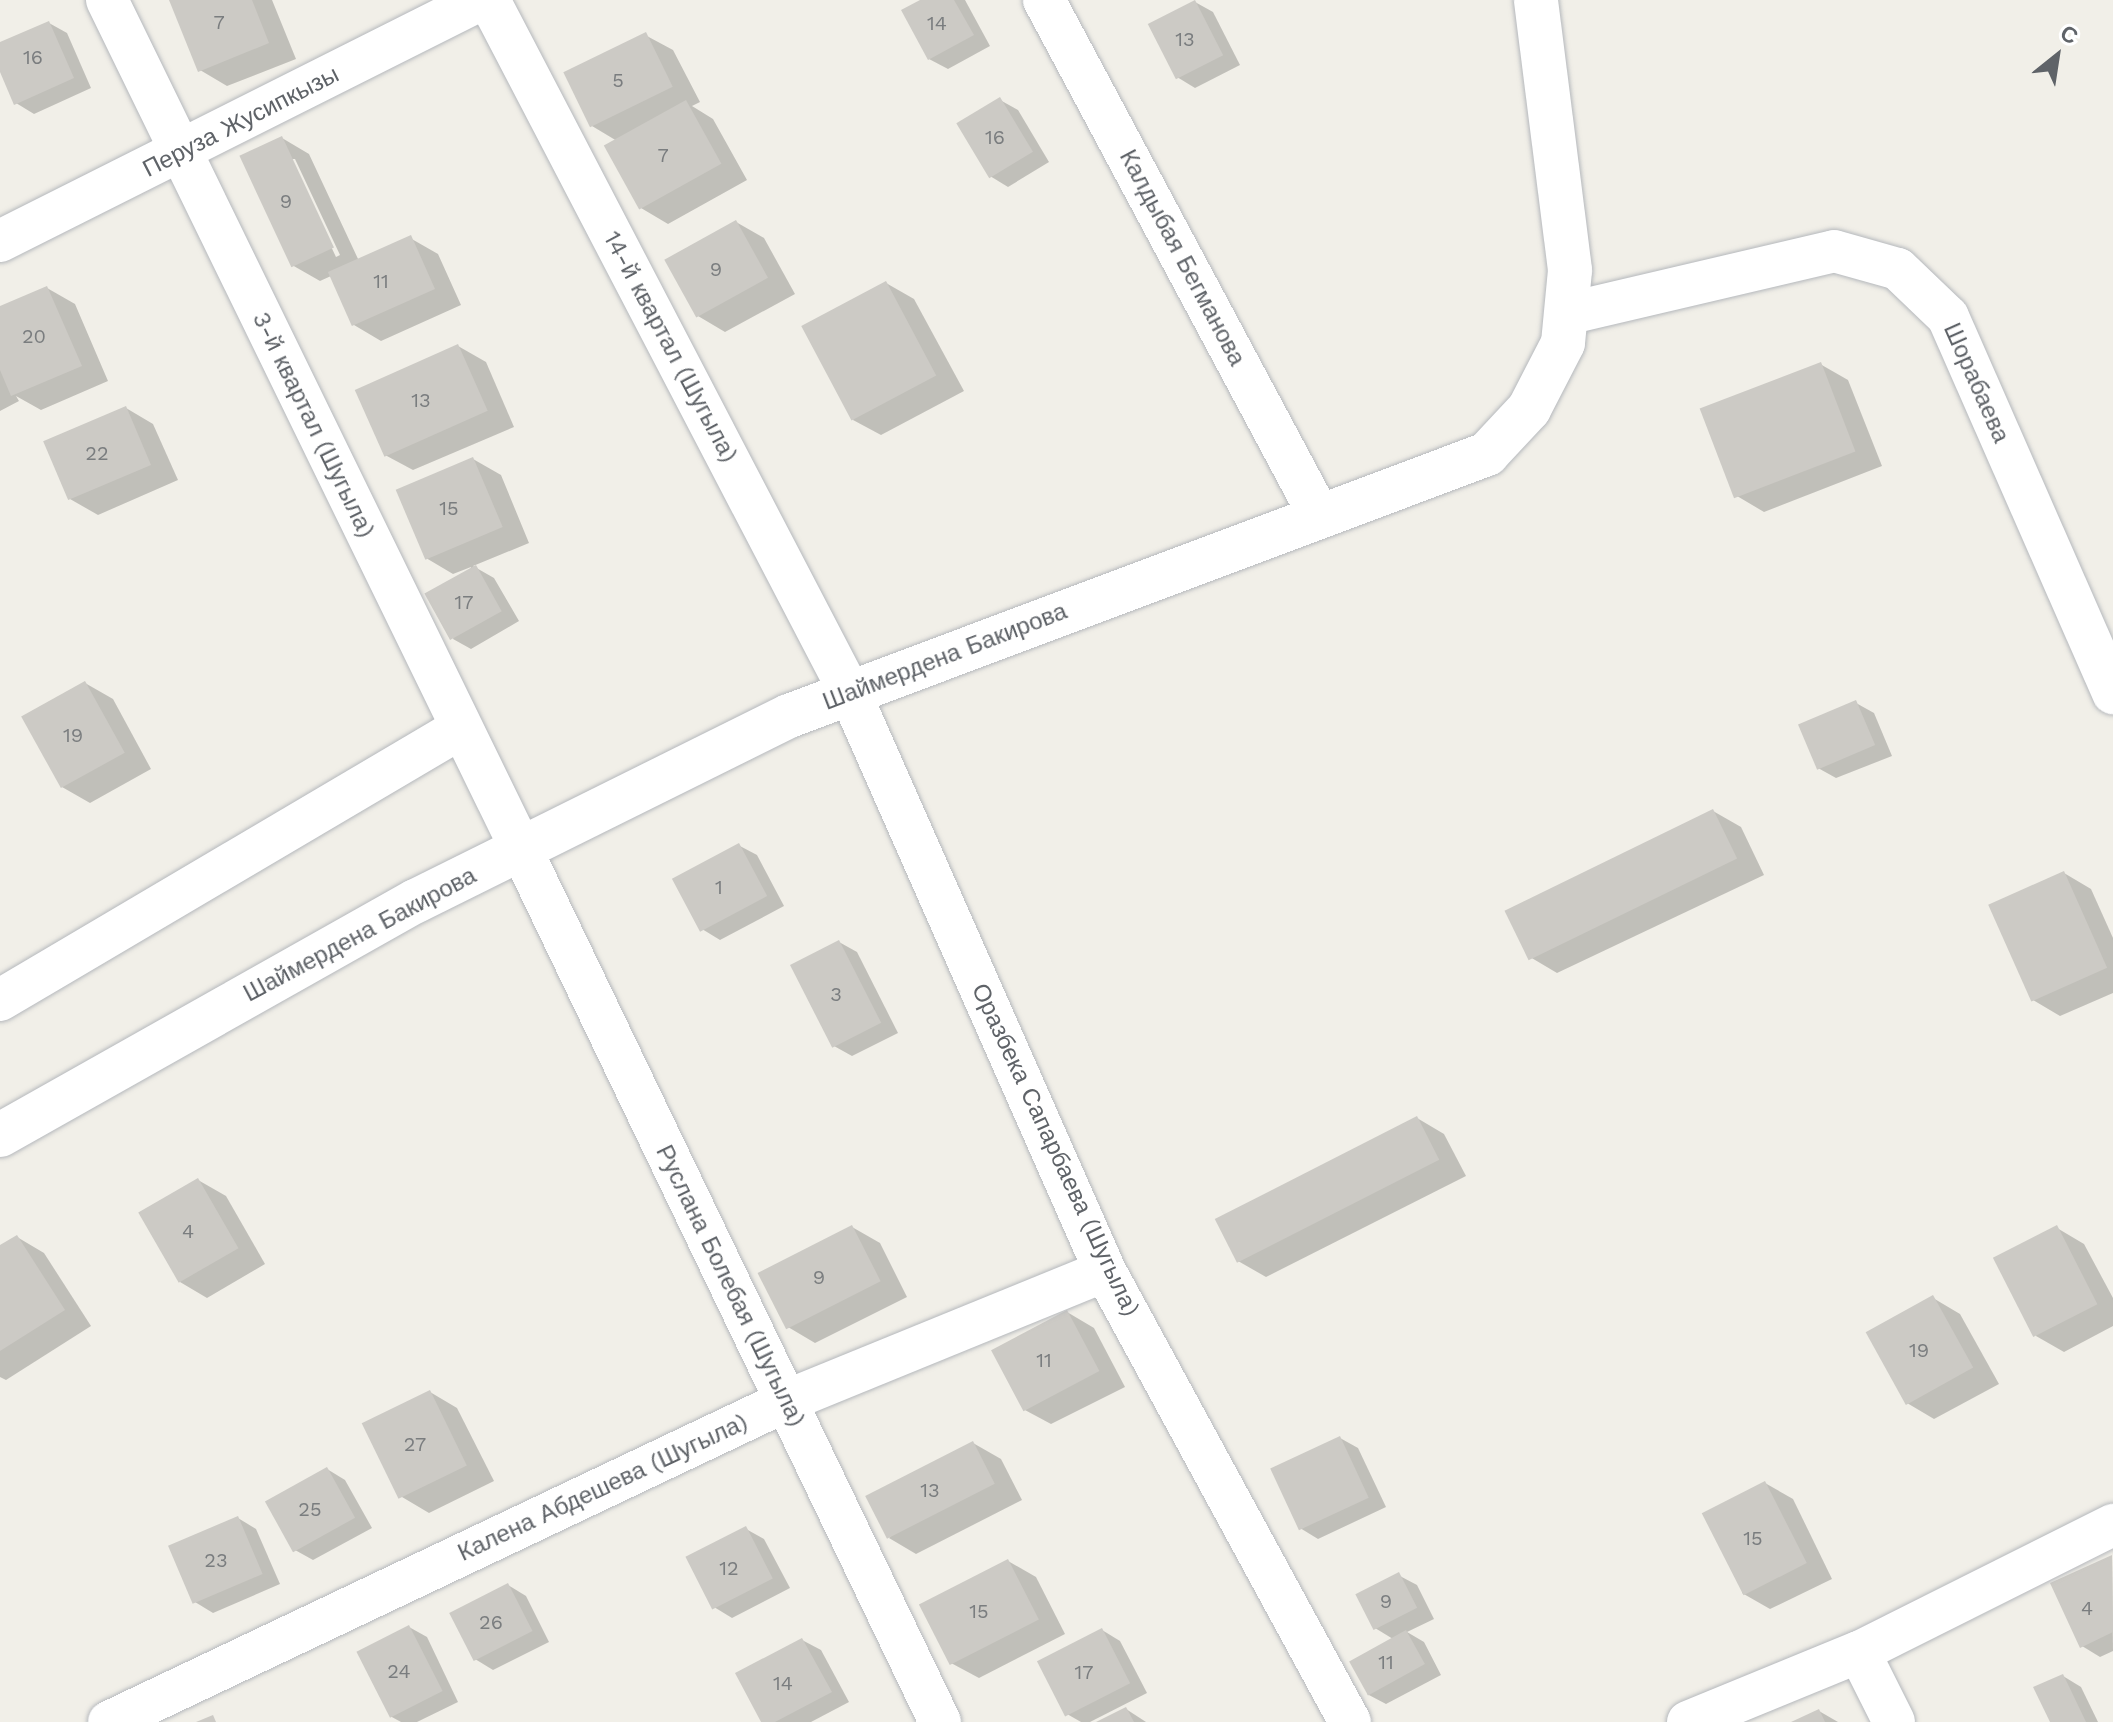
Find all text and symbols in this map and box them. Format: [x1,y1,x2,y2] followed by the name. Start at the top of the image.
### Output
[213,10,225,34] house number: 7
[927,11,947,35] house number: 14
[2017,16,2097,96] north arrow
[2056,20,2082,50] text: С
[1175,27,1195,51] house number: 13
[23,45,43,69] house number: 16
[138,60,344,184] street label: Перуза Жусипкызы
[612,68,624,92] house number: 5
[985,125,1005,149] house number: 16
[657,143,669,167] house number: 7
[1113,145,1251,371] street label: Калдыбая Бегманова
[280,189,292,213] house number: 9
[597,227,743,467] street label: 14-й квартал (Шугыла)
[710,257,722,281] house number: 9
[373,269,389,293] house number: 11
[246,308,380,542] street label: 3-й квартал (Шугыла)
[1937,319,2015,447] street label: Шорабаева
[22,324,46,348] house number: 20
[411,388,431,412] house number: 13
[85,441,109,465] house number: 22
[439,496,459,520] house number: 15
[454,590,474,614] house number: 17
[819,597,1071,717] street label: Шаймердена Бакирова
[63,723,83,747] house number: 19
[239,861,481,1009] street label: Шаймердена Бакирова
[715,875,723,899] house number: 1
[965,979,1145,1321] street label: Оразбека Сапарбаева (Шугыла)
[830,982,842,1006] house number: 3
[649,1141,811,1431] street label: Руслана Болебая (Шугыла)
[182,1219,194,1243] house number: 4
[813,1265,825,1289] house number: 9
[1909,1338,1929,1362] house number: 19
[1036,1348,1052,1372] house number: 11
[454,1408,752,1568] street label: Калена Абдешева (Шугыла)
[404,1432,426,1456] house number: 27
[920,1478,940,1502] house number: 13
[298,1497,322,1521] house number: 25
[1743,1526,1763,1550] house number: 15
[204,1548,228,1572] house number: 23
[719,1556,739,1580] house number: 12
[1380,1589,1392,1613] house number: 9
[2081,1596,2093,1620] house number: 4
[969,1599,989,1623] house number: 15
[479,1610,503,1634] house number: 26
[1378,1650,1394,1674] house number: 11
[387,1659,411,1683] house number: 24
[1074,1660,1094,1684] house number: 17
[773,1671,793,1695] house number: 14

